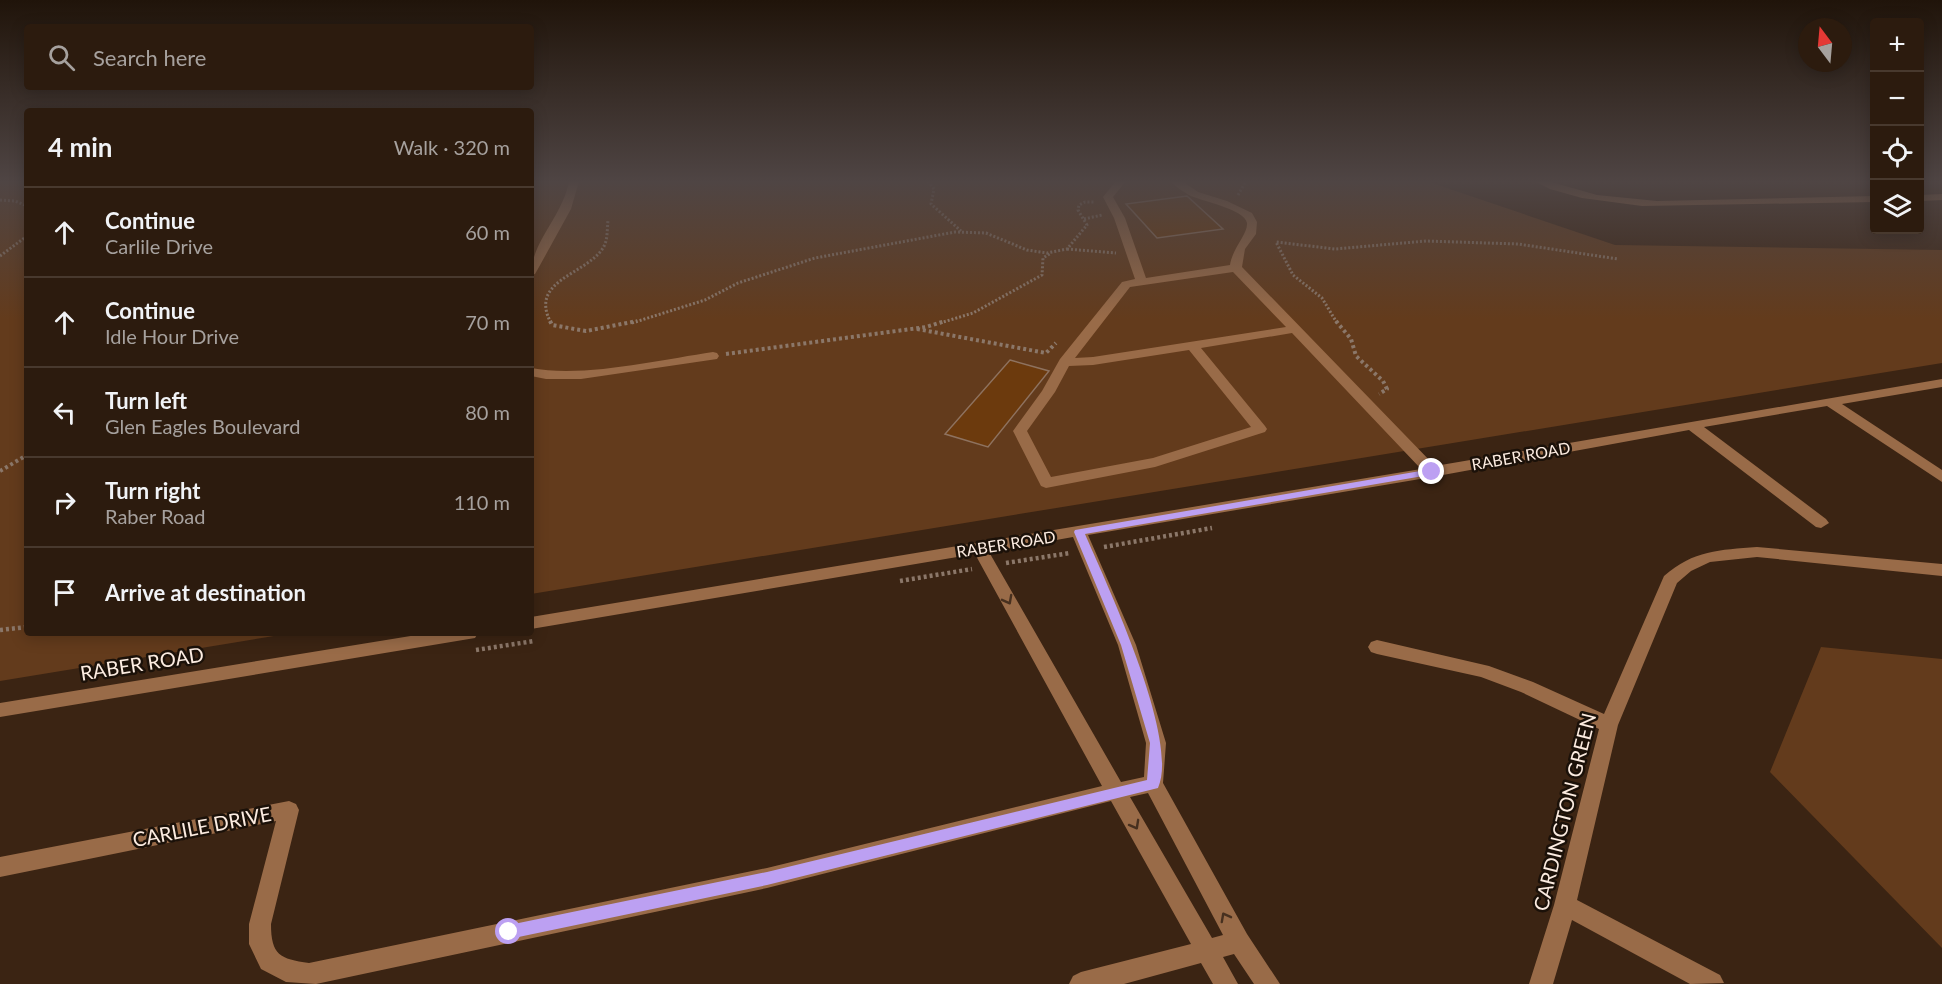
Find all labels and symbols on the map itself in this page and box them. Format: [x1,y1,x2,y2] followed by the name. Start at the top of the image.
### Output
[1798,18,1852,72] north arrow
[1470,437,1572,474] street label: RABER ROAD
[1418,458,1444,484] route end
[955,526,1057,561] street label: RABER ROAD
[1001,594,1012,605] one-way arrow
[78,641,205,685] street label: RABER ROAD
[1528,710,1600,913] street label: CARDINGTON GREEN
[130,801,273,851] street label: CARLILE DRIVE
[1128,819,1139,829] one-way arrow
[1221,913,1232,923] one-way arrow
[495,918,521,944] route start

